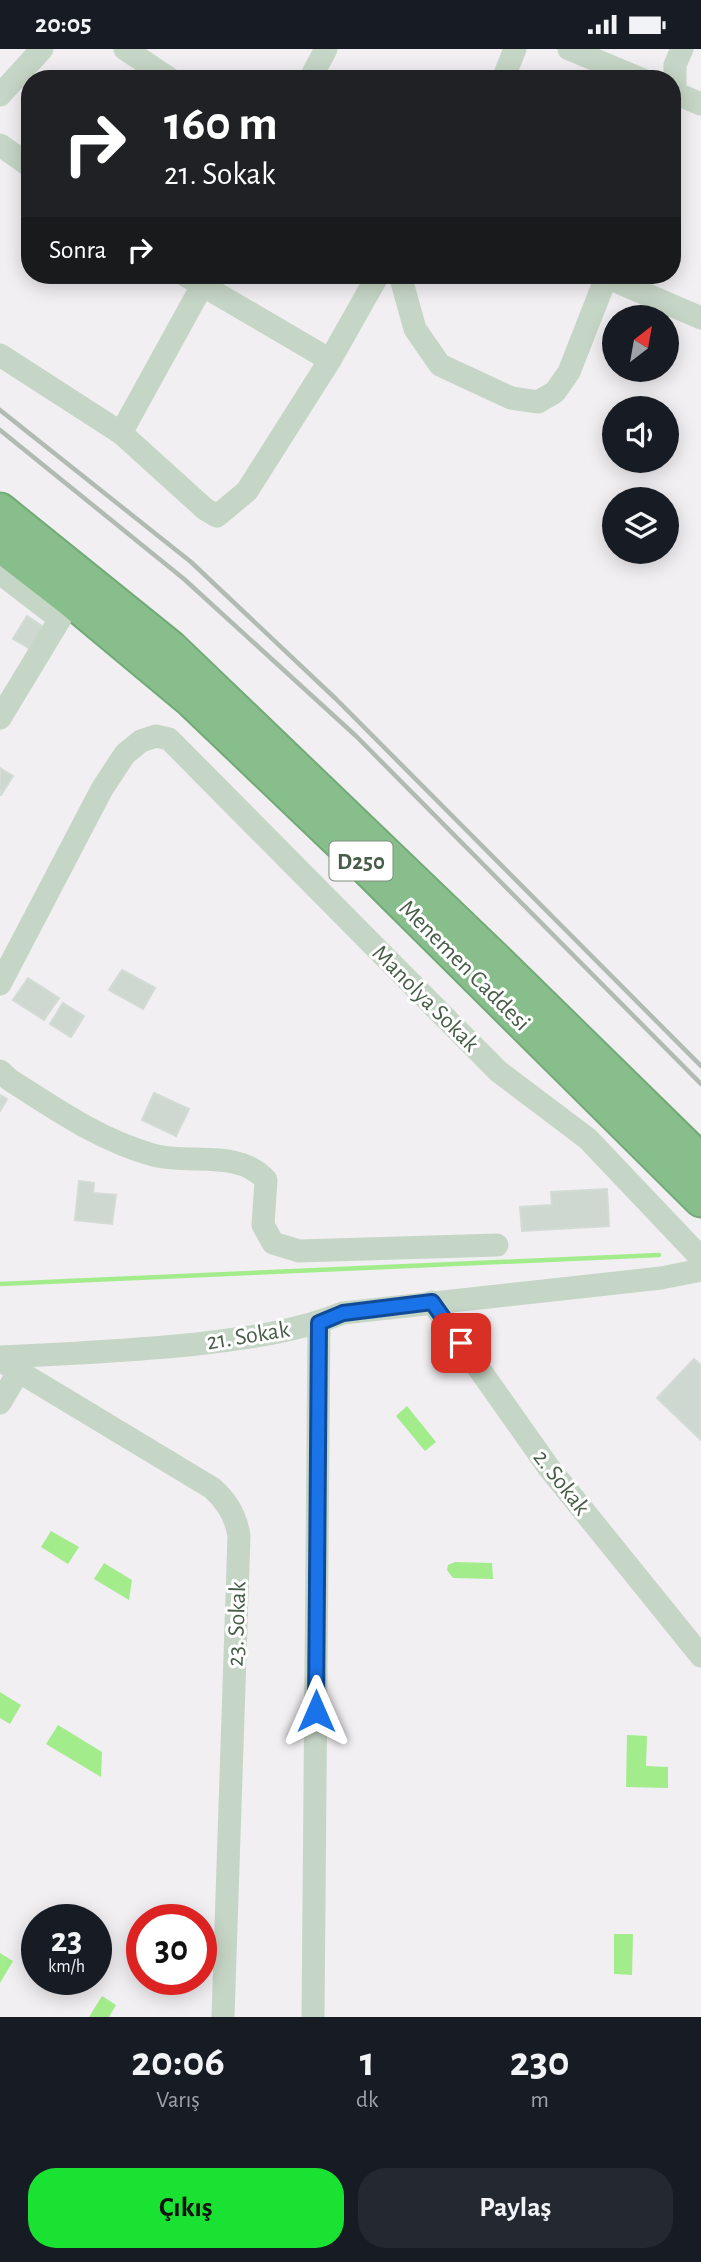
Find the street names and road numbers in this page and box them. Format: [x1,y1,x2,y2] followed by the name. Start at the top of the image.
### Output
[330,841,392,881] road number: D250
[394,896,534,1036] street label: Menemen Caddesi
[367,941,483,1057] street label: Manolya Sokak
[205,1318,291,1354] street label: 21. Sokak
[529,1445,594,1520] street label: 2. Sokak
[224,1581,250,1667] street label: 23. Sokak

